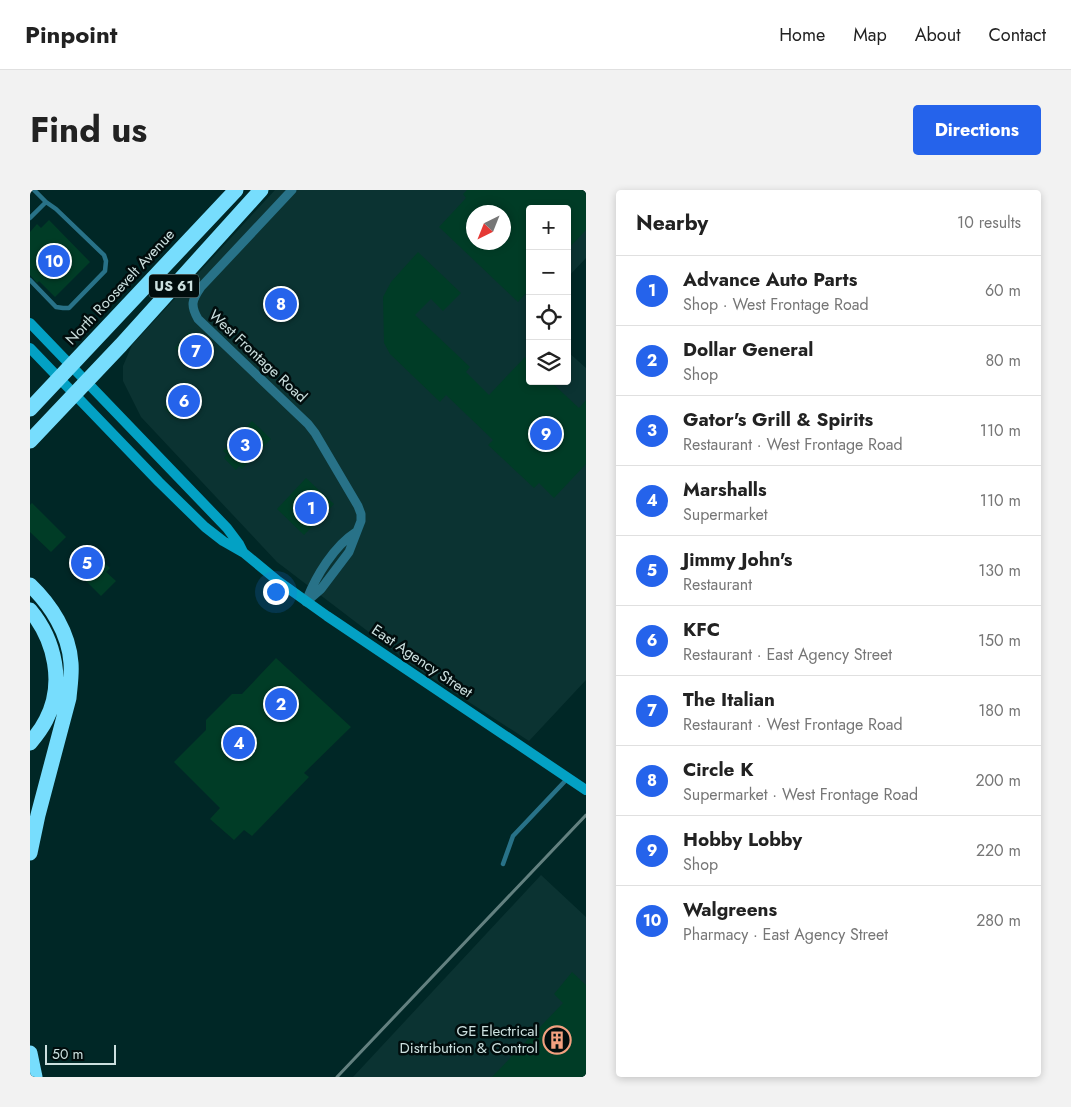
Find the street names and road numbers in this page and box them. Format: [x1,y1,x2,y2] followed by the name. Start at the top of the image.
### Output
[60,224,180,350] street label: North Roosevelt Avenue
[149,274,199,298] road number: US 61
[204,304,312,408] street label: West Frontage Road
[367,619,477,703] street label: East Agency Street

